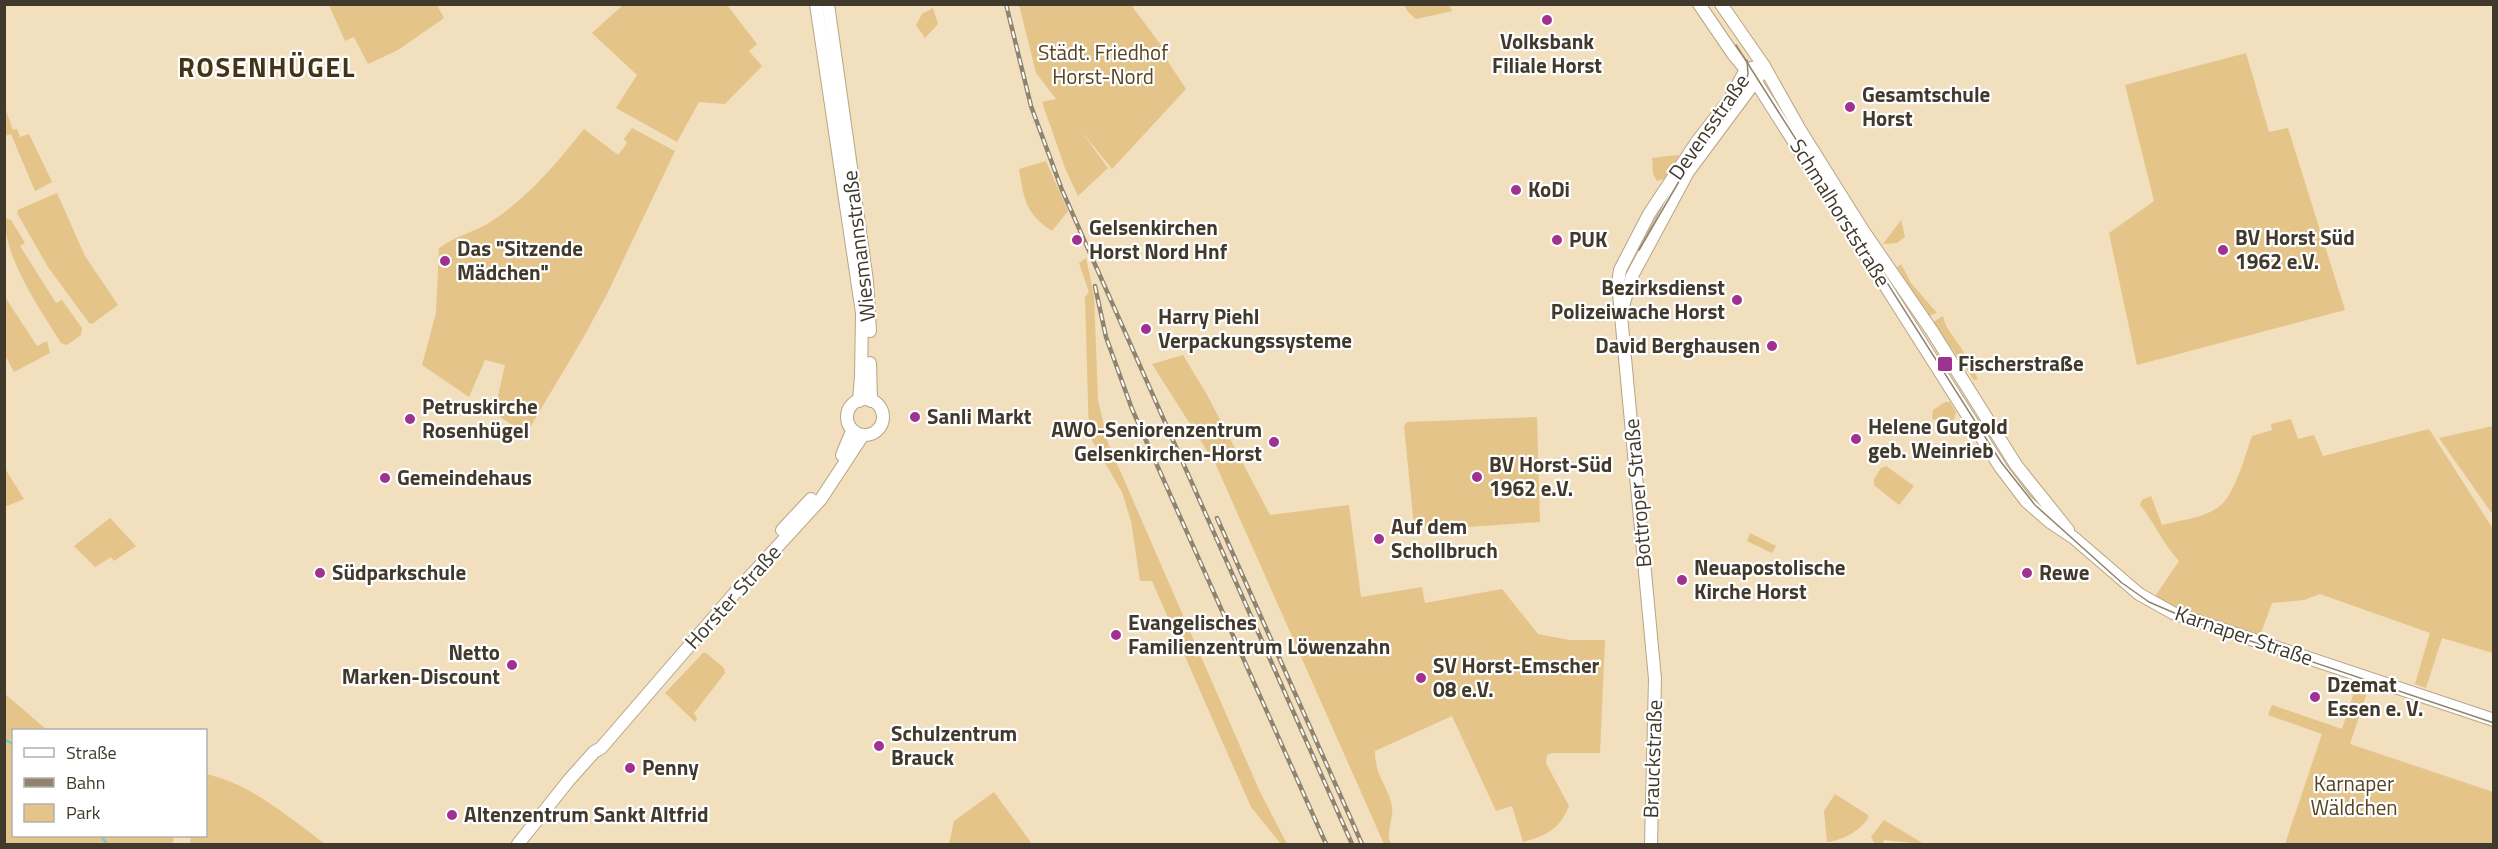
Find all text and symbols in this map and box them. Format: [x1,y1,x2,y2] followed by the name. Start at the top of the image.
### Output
[1540,13,1554,27] marker: Volksbank Filiale Horst
[1492,25,1602,81] place label: Volksbank Filiale Horst
[1038,36,1168,92] park label: Städt. Friedhof Horst-Nord
[178,46,356,87] district label: ROSENHÜGEL
[1660,67,1757,186] street label: Devensstraße
[1862,78,1990,134] place label: Gesamtschule Horst
[1843,100,1857,114] marker: Gesamtschule Horst
[1782,132,1899,293] street label: Schmalhorststraße
[833,169,883,323] street label: Wiesmannstraße
[1528,173,1570,205] place label: KoDi
[1509,183,1523,197] marker: KoDi
[1089,211,1228,267] place label: Gelsenkirchen Horst Nord Hnf
[2235,221,2355,277] place label: BV Horst Süd 1962 e.V.
[1569,223,1608,255] place label: PUK
[457,232,583,288] place label: Das "Sitzende Mädchen"
[1070,233,1084,247] marker: Gelsenkirchen Horst Nord Hnf
[1550,233,1564,247] marker: PUK
[2216,243,2230,257] marker: BV Horst Süd 1962 e.V.
[438,254,452,268] marker: Das "Sitzende Mädchen"
[1551,271,1725,327] place label: Bezirksdienst Polizeiwache Horst
[1730,293,1744,307] marker: Bezirksdienst Polizeiwache Horst
[1158,300,1352,356] place label: Harry Piehl Verpackungssysteme
[1139,322,1153,336] marker: Harry Piehl Verpackungssysteme
[1595,329,1760,361] place label: David Berghausen
[1765,339,1779,353] marker: David Berghausen
[1958,347,2084,379] place label: Fischerstraße
[1936,355,1954,373] marker: Fischerstraße
[422,390,538,446] place label: Petruskirche Rosenhügel
[927,400,1032,432] place label: Sanli Markt
[908,410,922,424] marker: Sanli Markt
[1868,410,2008,466] place label: Helene Gutgold geb. Weinrieb
[403,412,417,426] marker: Petruskirche Rosenhügel
[1051,413,1262,469] place label: AWO-Seniorenzentrum Gelsenkirchen-Horst
[1615,417,1659,569] street label: Bottroper Straße
[1849,432,1863,446] marker: Helene Gutgold geb. Weinrieb
[1267,435,1281,449] marker: AWO-Seniorenzentrum Gelsenkirchen-Horst
[1489,448,1612,504] place label: BV Horst-Süd 1962 e.V.
[397,461,532,493] place label: Gemeindehaus
[1470,470,1484,484] marker: BV Horst-Süd 1962 e.V.
[378,471,392,485] marker: Gemeindehaus
[1391,510,1498,566] place label: Auf dem Schollbruch
[1372,532,1386,546] marker: Auf dem Schollbruch
[677,537,788,656] street label: Horster Straße
[1694,551,1846,607] place label: Neuapostolische Kirche Horst
[332,556,466,588] place label: Südparkschule
[2039,556,2089,588] place label: Rewe
[313,566,327,580] marker: Südparkschule
[2020,566,2034,580] marker: Rewe
[1675,573,1689,587] marker: Neuapostolische Kirche Horst
[2171,596,2318,674] street label: Karnaper Straße
[1128,606,1390,662] place label: Evangelisches Familienzentrum Löwenzahn
[1109,628,1123,642] marker: Evangelisches Familienzentrum Löwenzahn
[342,636,500,692] place label: Netto Marken-Discount
[1433,649,1600,705] place label: SV Horst-Emscher 08 e.V.
[505,658,519,672] marker: Netto Marken-Discount
[2327,668,2423,724] place label: Dzemat Essen e. V.
[1414,671,1428,685] marker: SV Horst-Emscher 08 e.V.
[2308,690,2322,704] marker: Dzemat Essen e. V.
[1634,699,1670,819] street label: Brauckstraße
[891,717,1017,773] place label: Schulzentrum Brauck
[12,729,207,837] legend
[66,739,117,766] text: Straße
[872,739,886,753] marker: Schulzentrum Brauck
[642,751,699,783] place label: Penny
[623,761,637,775] marker: Penny
[2310,767,2398,823] park label: Karnaper Wäldchen
[66,769,105,796] text: Bahn
[464,798,709,830] place label: Altenzentrum Sankt Altfrid
[66,799,101,826] text: Park
[445,808,459,822] marker: Altenzentrum Sankt Altfrid

